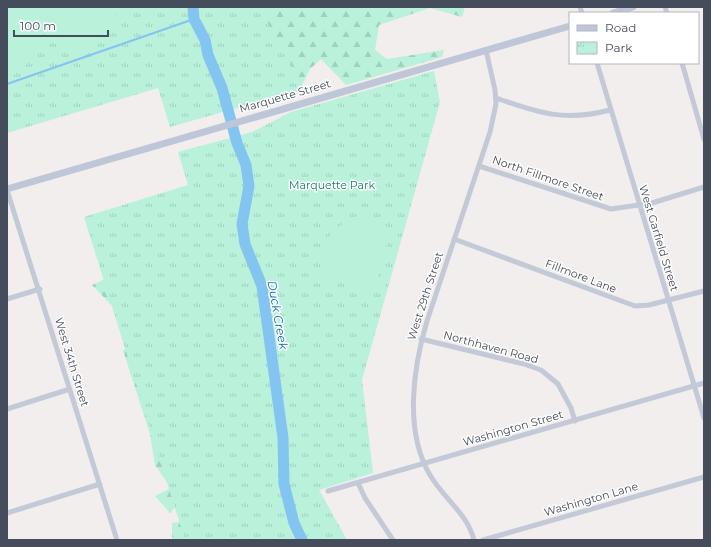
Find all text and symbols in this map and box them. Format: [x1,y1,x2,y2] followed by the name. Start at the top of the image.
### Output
[14,12,108,38] scale bar
[569,12,699,64] legend
[20,18,56,33] text: 100 m
[605,20,636,35] text: Road
[605,40,633,55] text: Park
[238,76,333,116] street label: Marquette Street
[491,152,606,204] street label: North Fillmore Street
[289,178,375,192] park label: Marquette Park
[636,183,682,293] street label: West Garfield Street
[404,250,446,342] street label: West 29th Street
[543,256,619,296] street label: Fillmore Lane
[265,279,292,352] water label: Duck Creek
[52,316,92,409] street label: West 34th Street
[442,328,540,366] street label: Northhaven Road
[461,407,565,449] street label: Washington Street
[542,479,640,519] street label: Washington Lane

